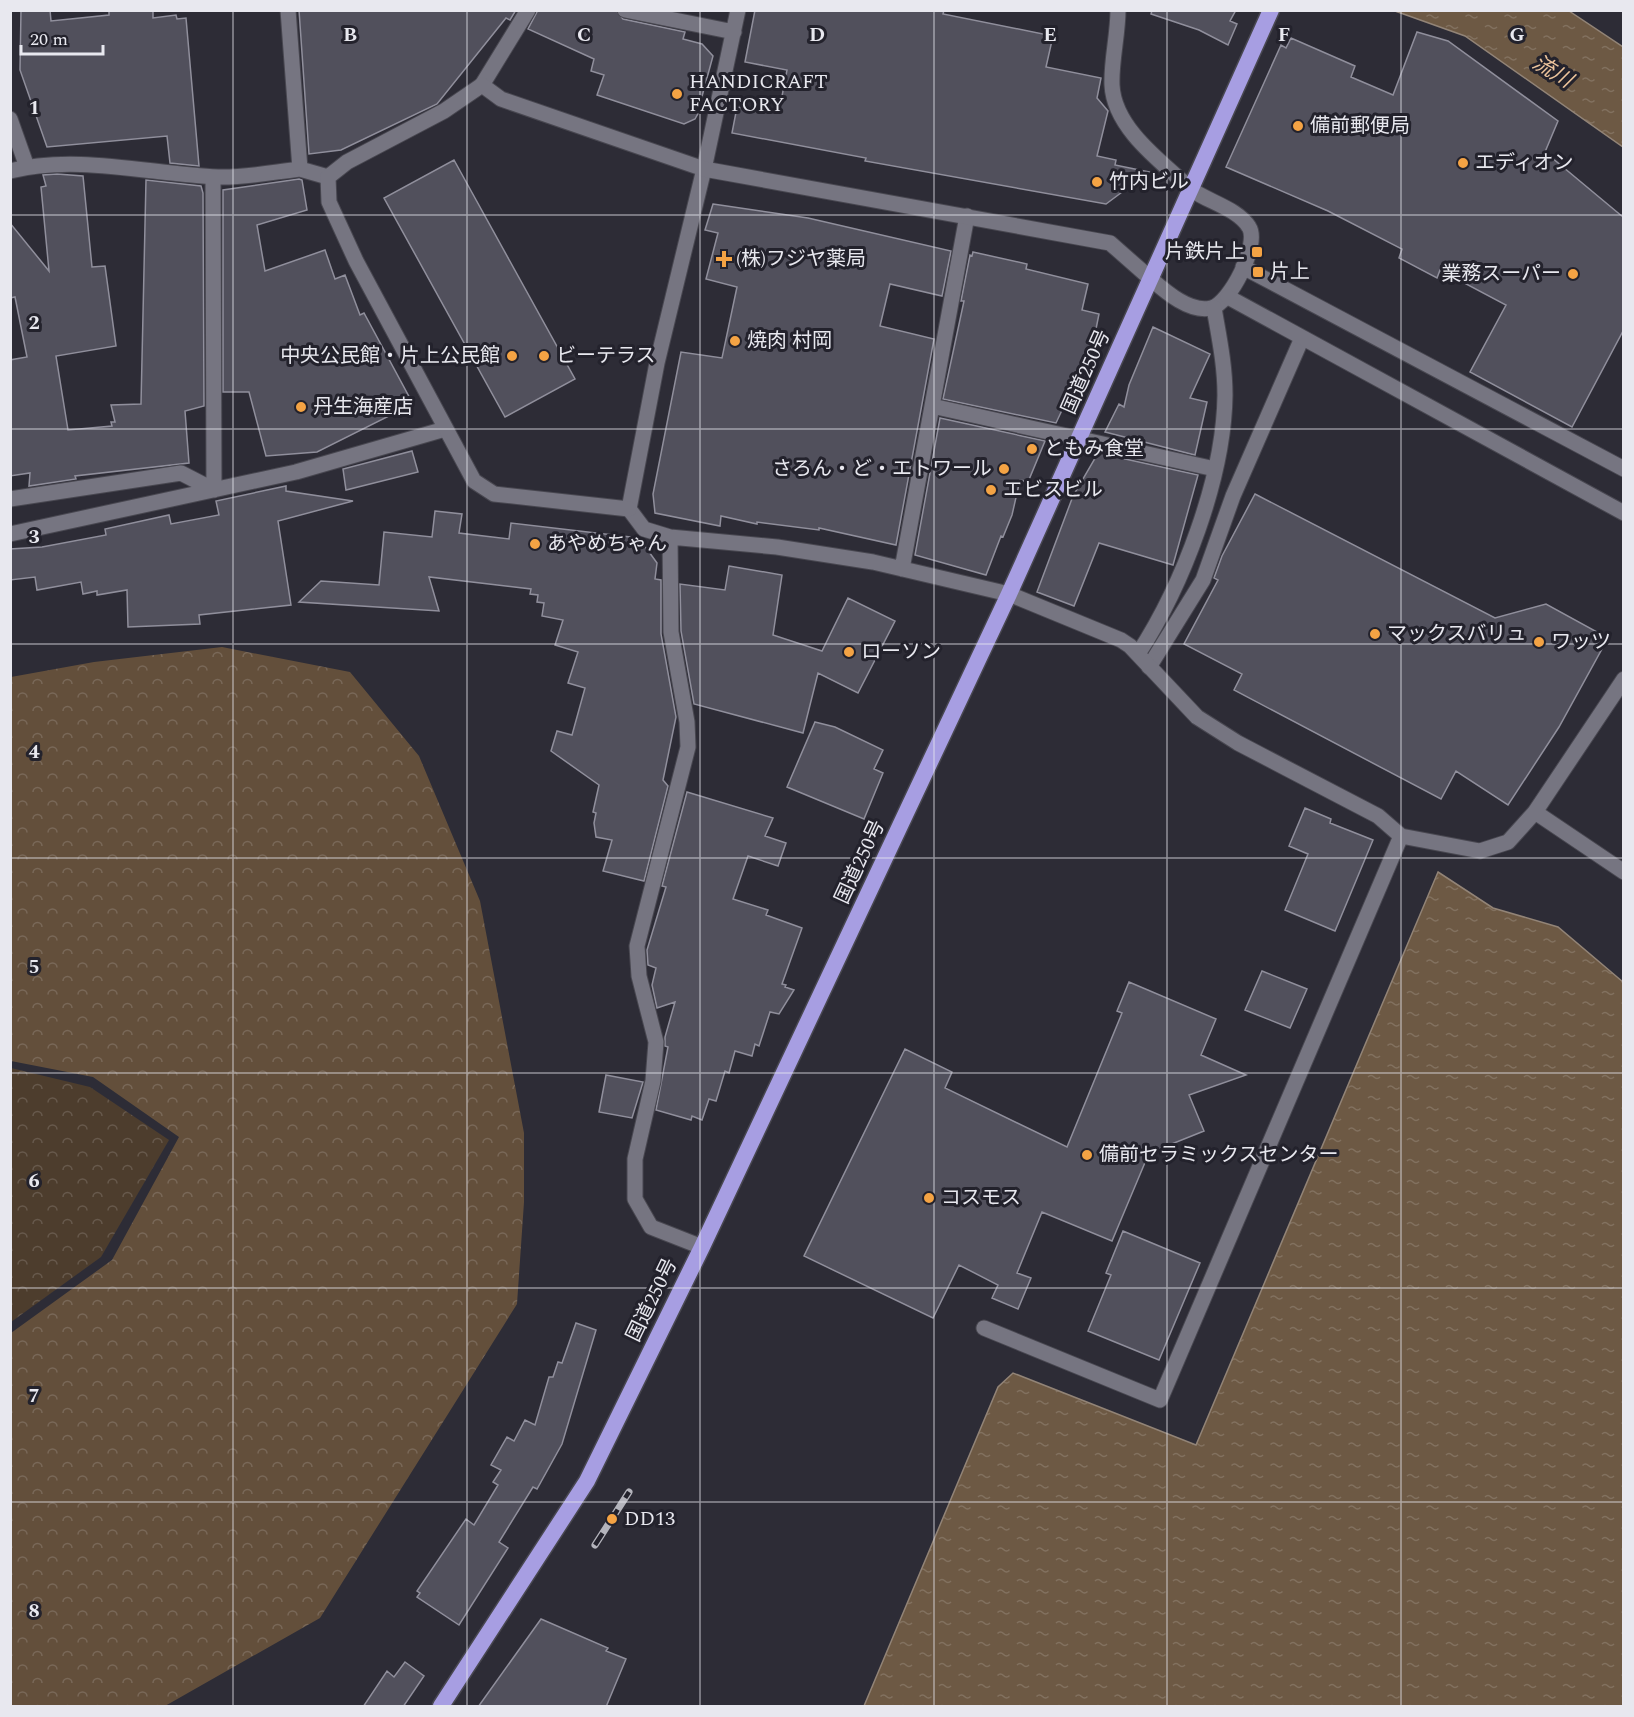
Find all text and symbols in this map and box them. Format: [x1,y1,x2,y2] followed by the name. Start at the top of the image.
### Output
[21,18,104,56] scale bar
[343,20,357,50] text: B
[577,20,591,50] text: C
[809,20,825,50] text: D
[1043,20,1057,50] text: E
[1278,20,1290,50] text: F
[1509,20,1525,50] text: G
[30,26,68,53] text: 20 m
[1526,47,1580,98] water label: 流川
[689,67,828,120] place label: HANDICRAFT FACTORY
[670,87,684,101] marker: HANDICRAFT FACTORY
[28,93,40,123] text: 1
[1310,111,1410,141] place label: 備前郵便局
[1291,119,1305,133] marker: 備前郵便局
[1475,148,1574,178] place label: エディオン
[1456,156,1470,170] marker: エディオン
[1109,167,1189,197] place label: 竹内ビル
[1090,175,1104,189] marker: 竹内ビル
[1165,237,1245,267] place label: 片鉄片上
[736,244,866,274] place label: (株)フジヤ薬局
[1250,245,1264,259] marker: 片鉄片上
[717,252,731,266] marker: (株)フジヤ薬局
[1270,257,1310,287] place label: 片上
[1441,259,1561,289] place label: 業務スーパー
[1251,265,1265,279] marker: 片上
[1566,267,1580,281] marker: 業務スーパー
[28,308,40,338] text: 2
[1054,325,1118,419] street label: 国道250号
[747,326,832,356] place label: 焼肉 村岡
[728,334,742,348] marker: 焼肉 村岡
[280,341,500,371] place label: 中央公民館・片上公民館
[556,341,656,371] place label: ビーテラス
[505,349,519,363] marker: 中央公民館・片上公民館
[537,349,551,363] marker: ビーテラス
[313,392,413,422] place label: 丹生海産店
[294,400,308,414] marker: 丹生海産店
[1044,434,1144,464] place label: ともみ食堂
[1025,442,1039,456] marker: ともみ食堂
[772,454,992,484] place label: さろん・ど・エトワール
[997,462,1011,476] marker: さろん・ど・エトワール
[1003,475,1103,505] place label: エビスビル
[984,483,998,497] marker: エビスビル
[28,522,40,552] text: 3
[547,529,667,559] place label: あやめちゃん
[528,537,542,551] marker: あやめちゃん
[1387,619,1526,649] place label: マックスバリュ
[1368,627,1382,641] marker: マックスバリュ
[1551,627,1611,657] place label: ワッツ
[1532,635,1546,649] marker: ワッツ
[861,637,941,667] place label: ローソン
[842,645,856,659] marker: ローソン
[28,737,40,767] text: 4
[827,815,893,909] street label: 国道250号
[28,952,40,982] text: 5
[1099,1140,1338,1170] place label: 備前セラミックスセンター
[1080,1148,1094,1162] marker: 備前セラミックスセンター
[28,1166,40,1196] text: 6
[941,1183,1021,1213] place label: コスモス
[922,1191,936,1205] marker: コスモス
[619,1253,685,1347] street label: 国道250号
[28,1381,40,1411] text: 7
[624,1504,675,1534] place label: DD13
[605,1512,619,1526] marker: DD13
[28,1596,40,1626] text: 8

